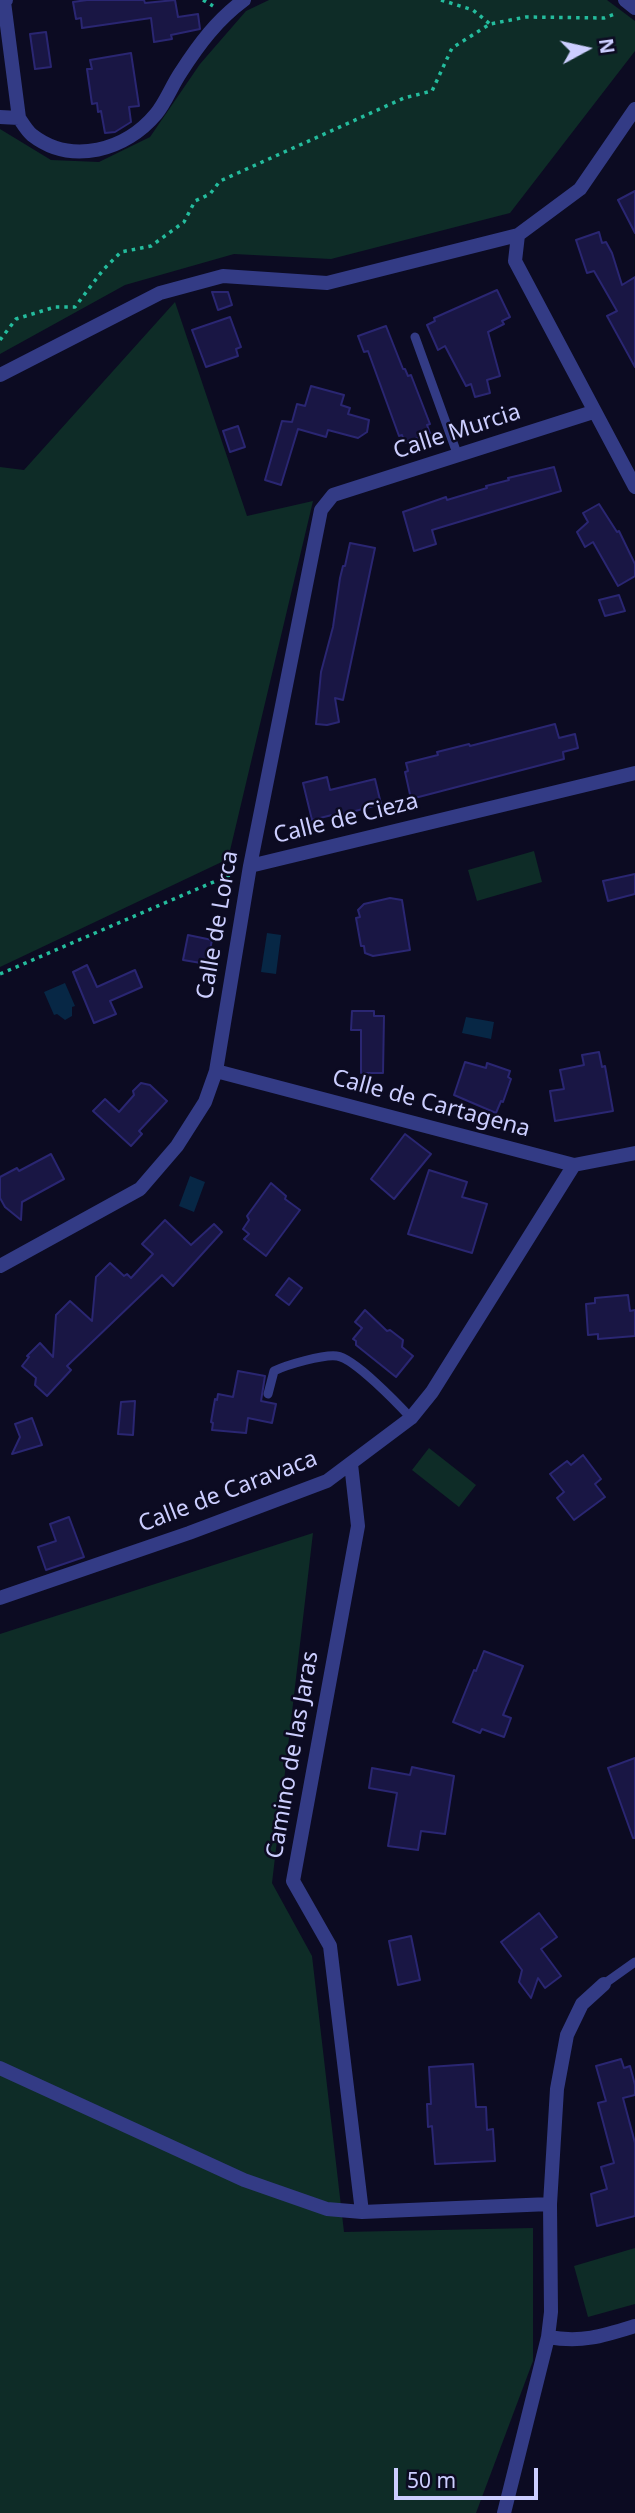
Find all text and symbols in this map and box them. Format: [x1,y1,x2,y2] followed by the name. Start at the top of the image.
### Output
[551,14,621,84] north arrow
[593,37,621,56] text: N
[390,398,524,466] street label: Calle Murcia
[271,788,421,850] street label: Calle de Cieza
[191,849,245,1001] street label: Calle de Lorca
[329,1064,533,1144] street label: Calle de Cartagena
[135,1445,321,1539] street label: Calle de Caravaca
[261,1649,325,1861] street label: Camino de las Jaras
[397,2454,540,2498] scale bar
[407,2466,456,2494] text: 50 m

